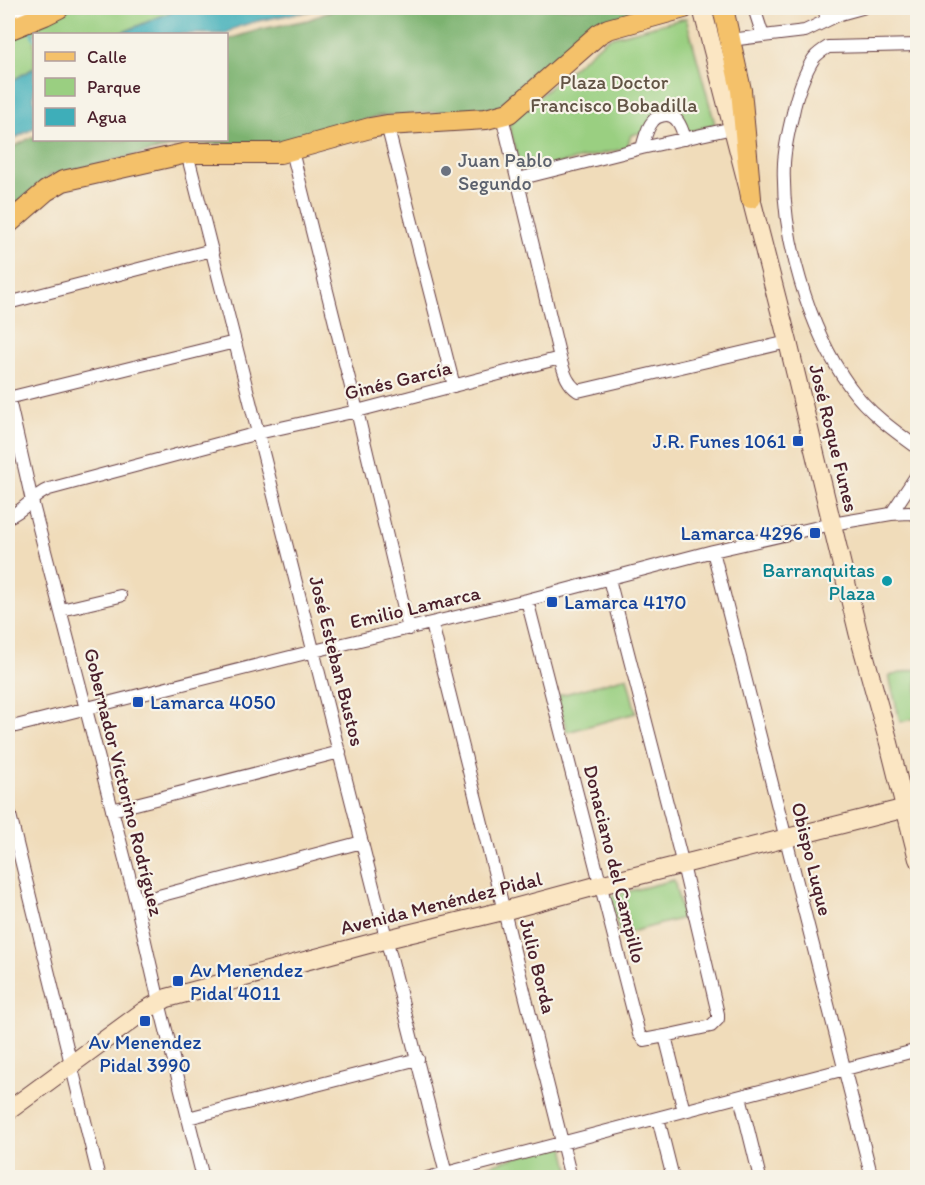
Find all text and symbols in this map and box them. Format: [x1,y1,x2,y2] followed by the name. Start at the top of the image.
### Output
[33,33,228,141] legend
[87,46,127,68] text: Calle
[530,70,698,117] park label: Plaza Doctor Francisco Bobadilla
[87,76,141,98] text: Parque
[87,106,127,128] text: Agua
[458,148,552,195] place label: Juan Pablo Segundo
[439,164,453,178] marker: Juan Pablo Segundo
[342,355,455,405] street label: Ginés García
[804,362,864,514] street label: José Roque Funes
[653,429,786,453] place label: J.R. Funes 1061
[791,434,805,448] marker: J.R. Funes 1061
[680,521,803,545] place label: Lamarca 4296
[808,526,822,540] marker: Lamarca 4296
[762,558,875,605] place label: Barranquitas Plaza
[304,573,370,749] street label: José Esteban Bustos
[880,574,894,588] marker: Barranquitas Plaza
[347,580,483,634] street label: Emilio Lamarca
[564,590,687,614] place label: Lamarca 4170
[545,595,559,609] marker: Lamarca 4170
[79,646,169,919] street label: Gobernador Victorino Rodríguez
[150,690,276,714] place label: Lamarca 4050
[131,695,145,709] marker: Lamarca 4050
[579,762,651,966] street label: Donaciano del Campillo
[786,800,838,918] street label: Obispo Luque
[338,866,545,940] street label: Avenida Menéndez Pidal
[515,916,561,1016] street label: Julio Borda
[190,958,303,1005] place label: Av Menendez Pidal 4011
[171,974,185,988] marker: Av Menendez Pidal 4011
[138,1014,152,1028] marker: Av Menendez Pidal 3990
[89,1030,201,1077] place label: Av Menendez Pidal 3990

